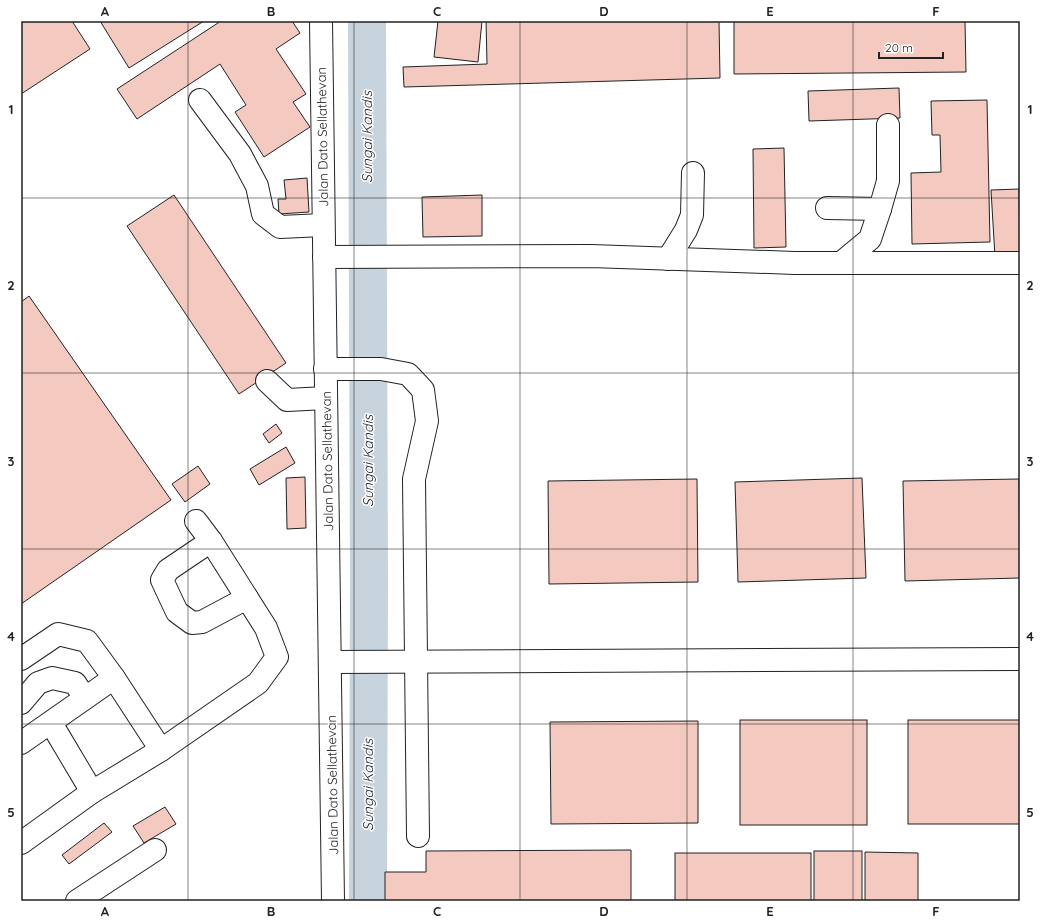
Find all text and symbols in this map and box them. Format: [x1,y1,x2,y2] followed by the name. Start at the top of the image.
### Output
[101,3,110,19] text: A
[267,3,275,19] text: B
[433,3,441,19] text: C
[599,3,609,19] text: D
[766,3,774,19] text: E
[932,3,940,19] text: F
[879,34,943,60] scale bar
[885,40,913,55] text: 20 m
[313,67,331,207] street label: Jalan Dato Sellathevan
[358,90,376,183] water label: Sungai Kandis
[8,101,14,117] text: 1
[1027,101,1033,117] text: 1
[7,277,15,293] text: 2
[1026,277,1034,293] text: 2
[318,391,336,531] street label: Jalan Dato Sellathevan
[359,414,377,507] water label: Sungai Kandis
[8,453,15,469] text: 3
[1027,453,1034,469] text: 3
[7,628,15,644] text: 4
[1026,628,1034,644] text: 4
[323,715,341,855] street label: Jalan Dato Sellathevan
[359,738,377,831] water label: Sungai Kandis
[7,804,15,820] text: 5
[1026,804,1034,820] text: 5
[101,903,110,919] text: A
[267,903,275,919] text: B
[433,903,441,919] text: C
[599,903,609,919] text: D
[766,903,774,919] text: E
[932,903,940,919] text: F

